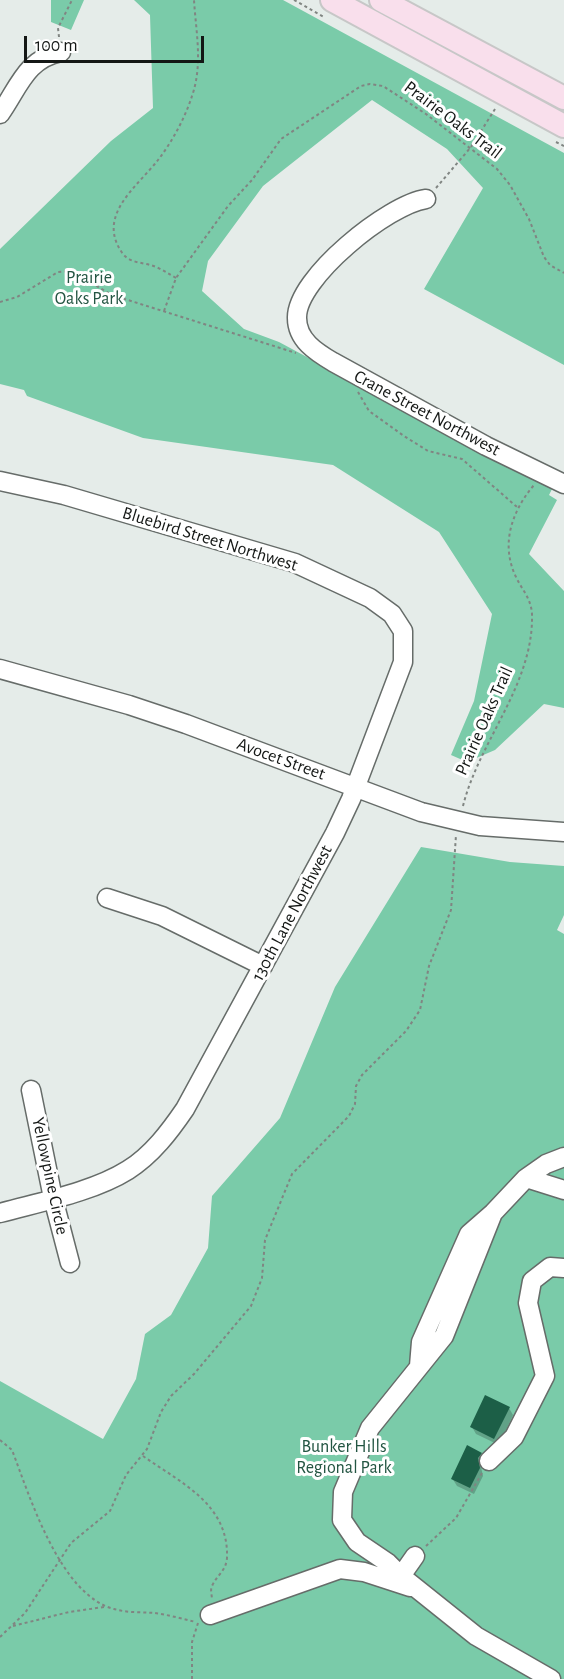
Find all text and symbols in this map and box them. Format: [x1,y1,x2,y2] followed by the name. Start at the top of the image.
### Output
[27,24,207,62] scale bar
[35,37,78,55] text: 100 m
[400,76,506,164] street label: Prairie Oaks Trail
[55,267,123,310] park label: Prairie Oaks Park
[350,365,504,461] street label: Crane Street Northwest
[120,502,300,576] street label: Bluebird Street Northwest
[450,663,518,779] street label: Prairie Oaks Trail
[234,733,328,785] street label: Avocet Street
[247,841,337,985] street label: 130th Lane Northwest
[27,1115,73,1237] street label: Yellowpine Circle
[296,1436,392,1478] park label: Bunker Hills Regional Park

